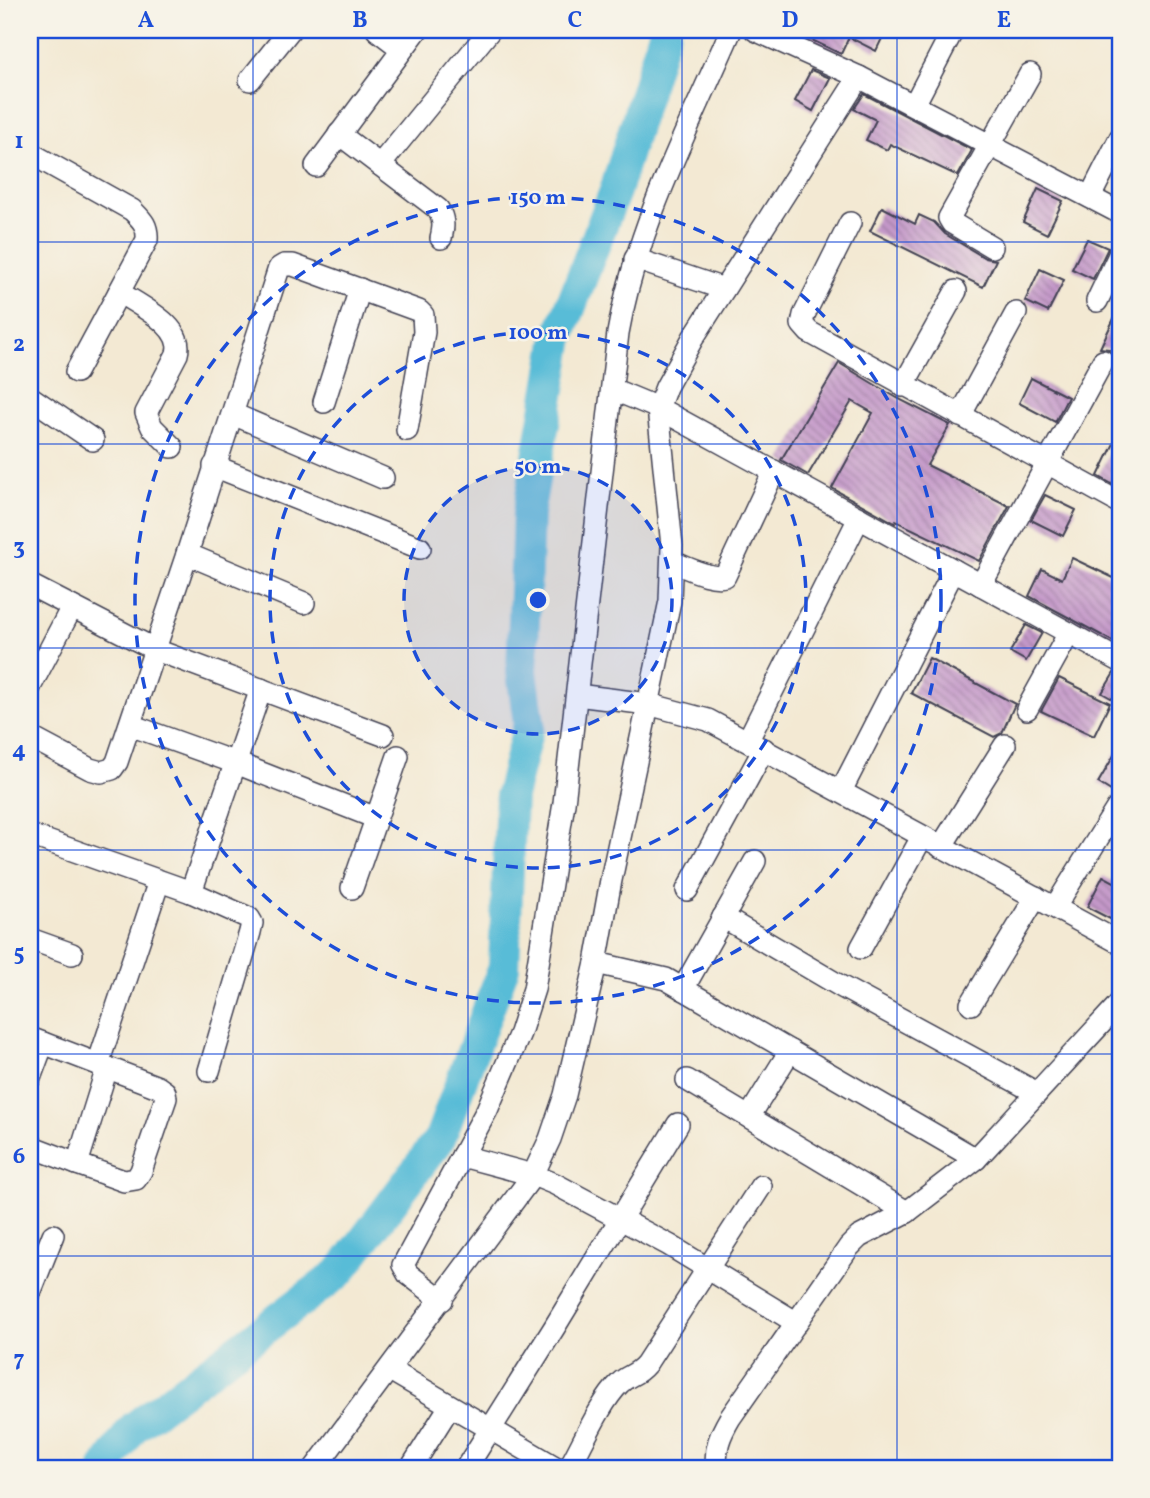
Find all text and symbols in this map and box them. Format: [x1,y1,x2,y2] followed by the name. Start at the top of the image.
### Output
[138,5,154,37] text: A
[352,5,368,37] text: B
[568,5,582,37] text: C
[782,5,799,37] text: D
[997,5,1011,37] text: E
[14,126,24,158] text: 1
[510,184,566,213] text: 150 m
[508,319,568,348] text: 100 m
[13,329,25,361] text: 2
[514,453,562,482] text: 50 m
[13,532,25,564] text: 3
[526,588,550,612] centre of rings
[12,735,26,767] text: 4
[13,938,25,970] text: 5
[13,1141,25,1173] text: 6
[14,1344,25,1376] text: 7

